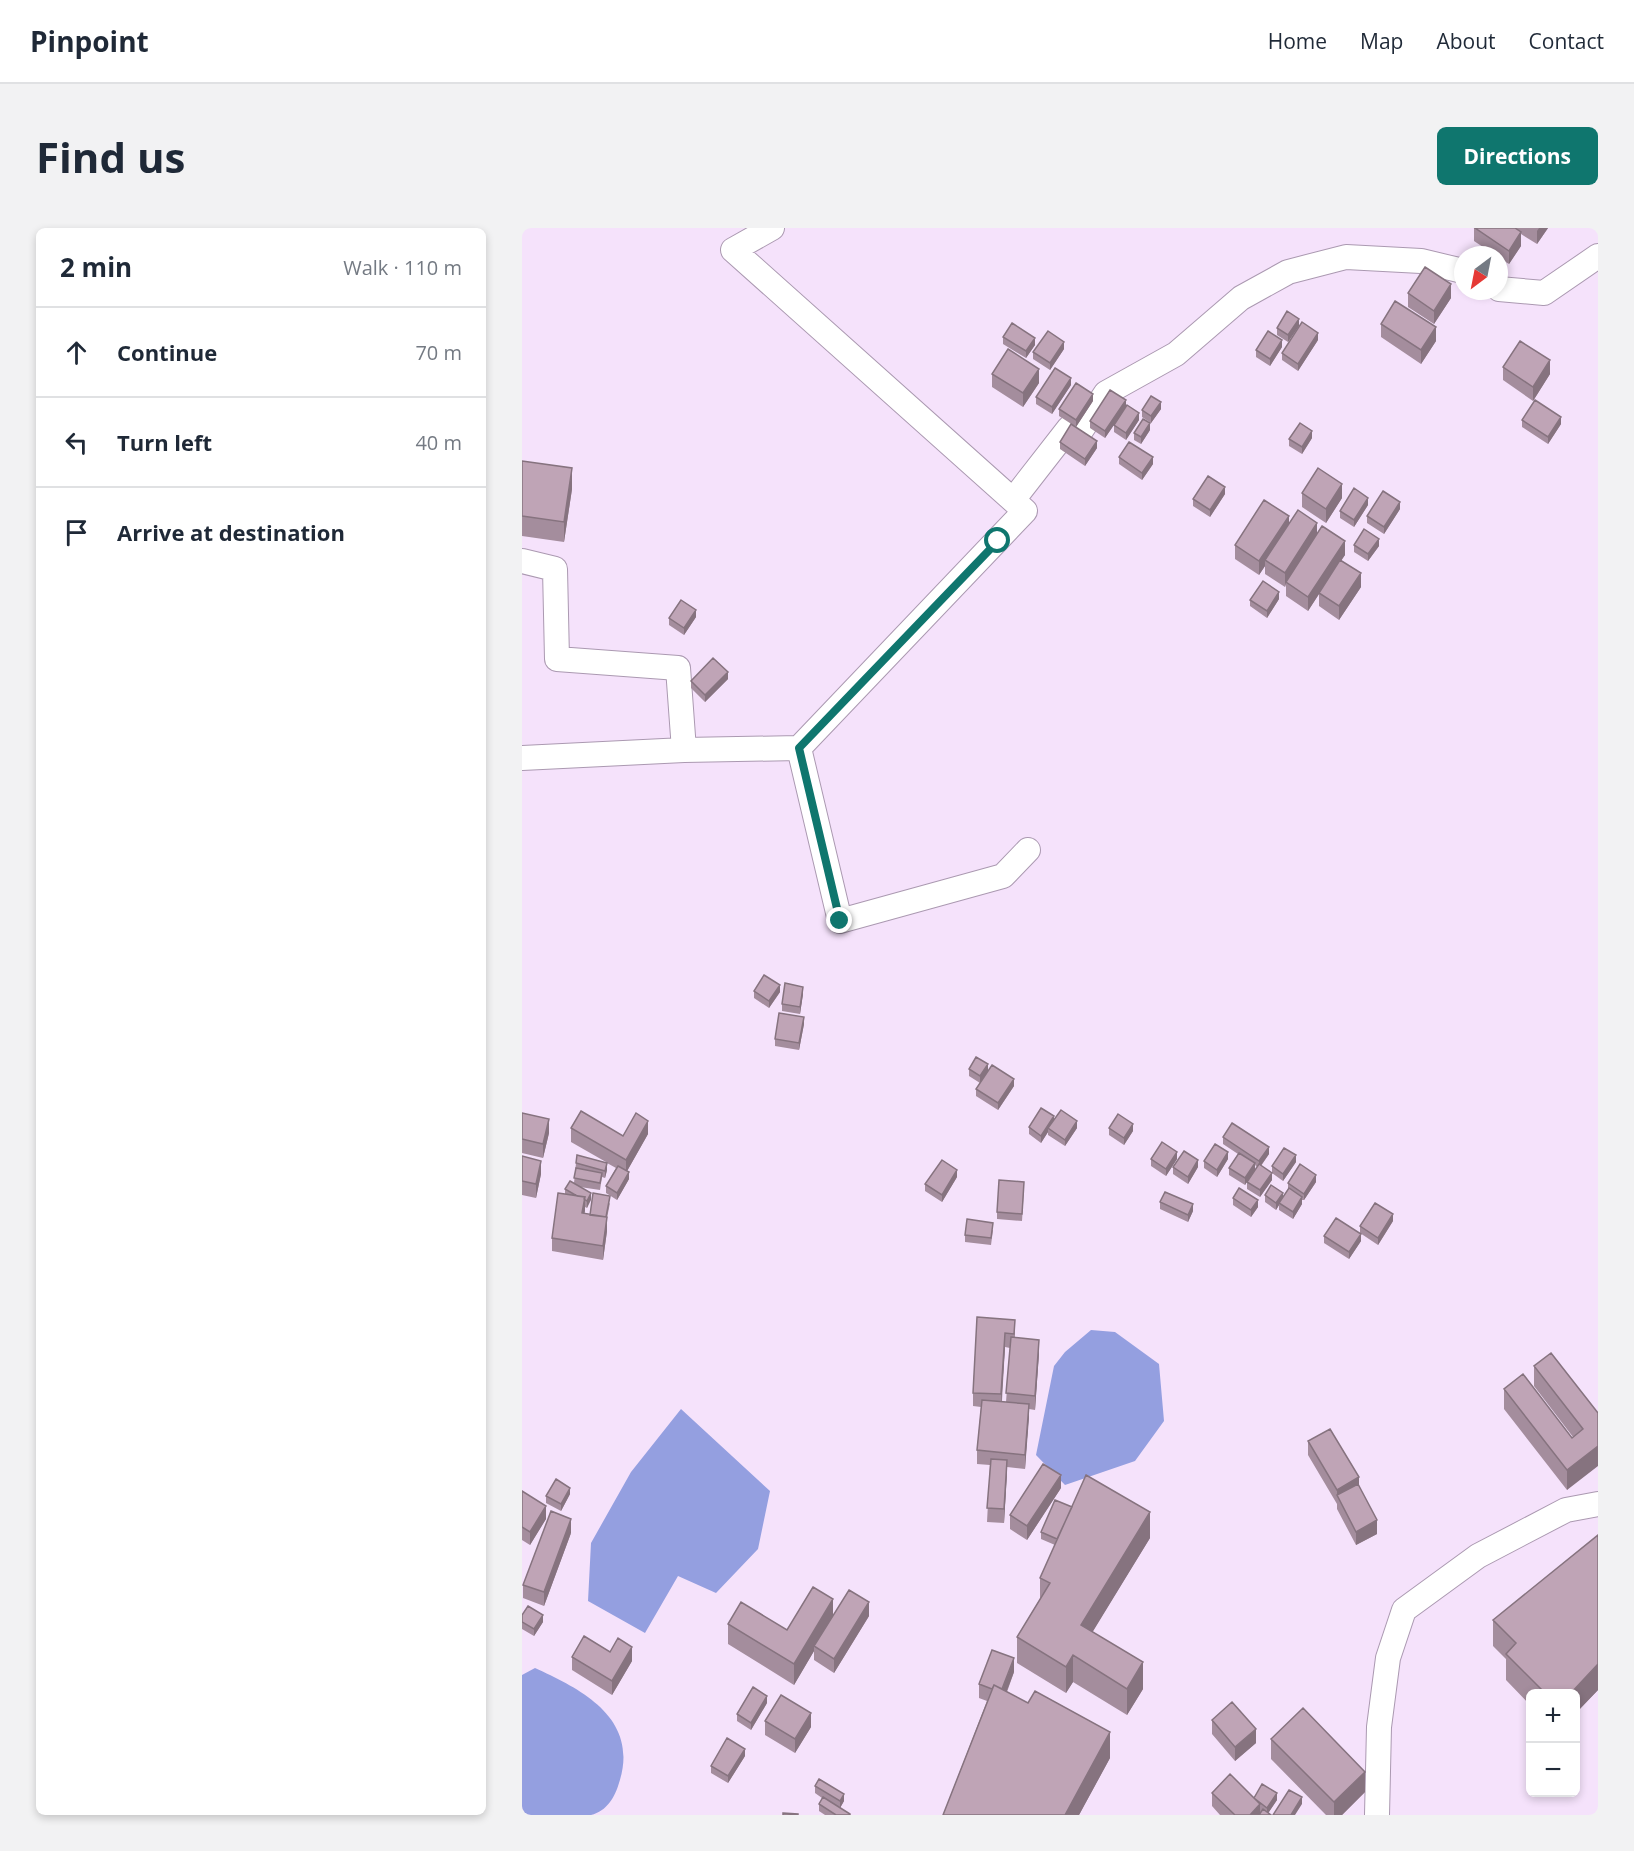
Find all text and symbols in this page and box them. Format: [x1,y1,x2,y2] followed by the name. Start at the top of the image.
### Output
[30,22,149,60] text: Pinpoint
[1268,27,1327,55] text: Home
[1360,27,1403,55] text: Map
[1436,27,1496,55] text: About
[1529,27,1604,55] text: Contact
[1437,127,1598,185] button: Directions
[36,128,185,185] text: Find us
[1454,246,1508,300] north arrow
[60,249,132,285] text: 2 min
[343,254,462,281] text: Walk · 110 m
[60,336,93,369] icon: ahead
[117,337,217,367] text: Continue
[415,339,462,366] text: 70 m
[60,426,93,459] icon: left
[117,427,212,457] text: Turn left
[415,429,462,456] text: 40 m
[60,516,93,549] icon: arrive
[117,517,345,547] text: Arrive at destination
[984,527,1010,553] route start
[826,907,852,933] route end
[1526,1689,1580,1797] map controls
[1526,1689,1580,1743] button: +
[1526,1743,1580,1797] button: −

